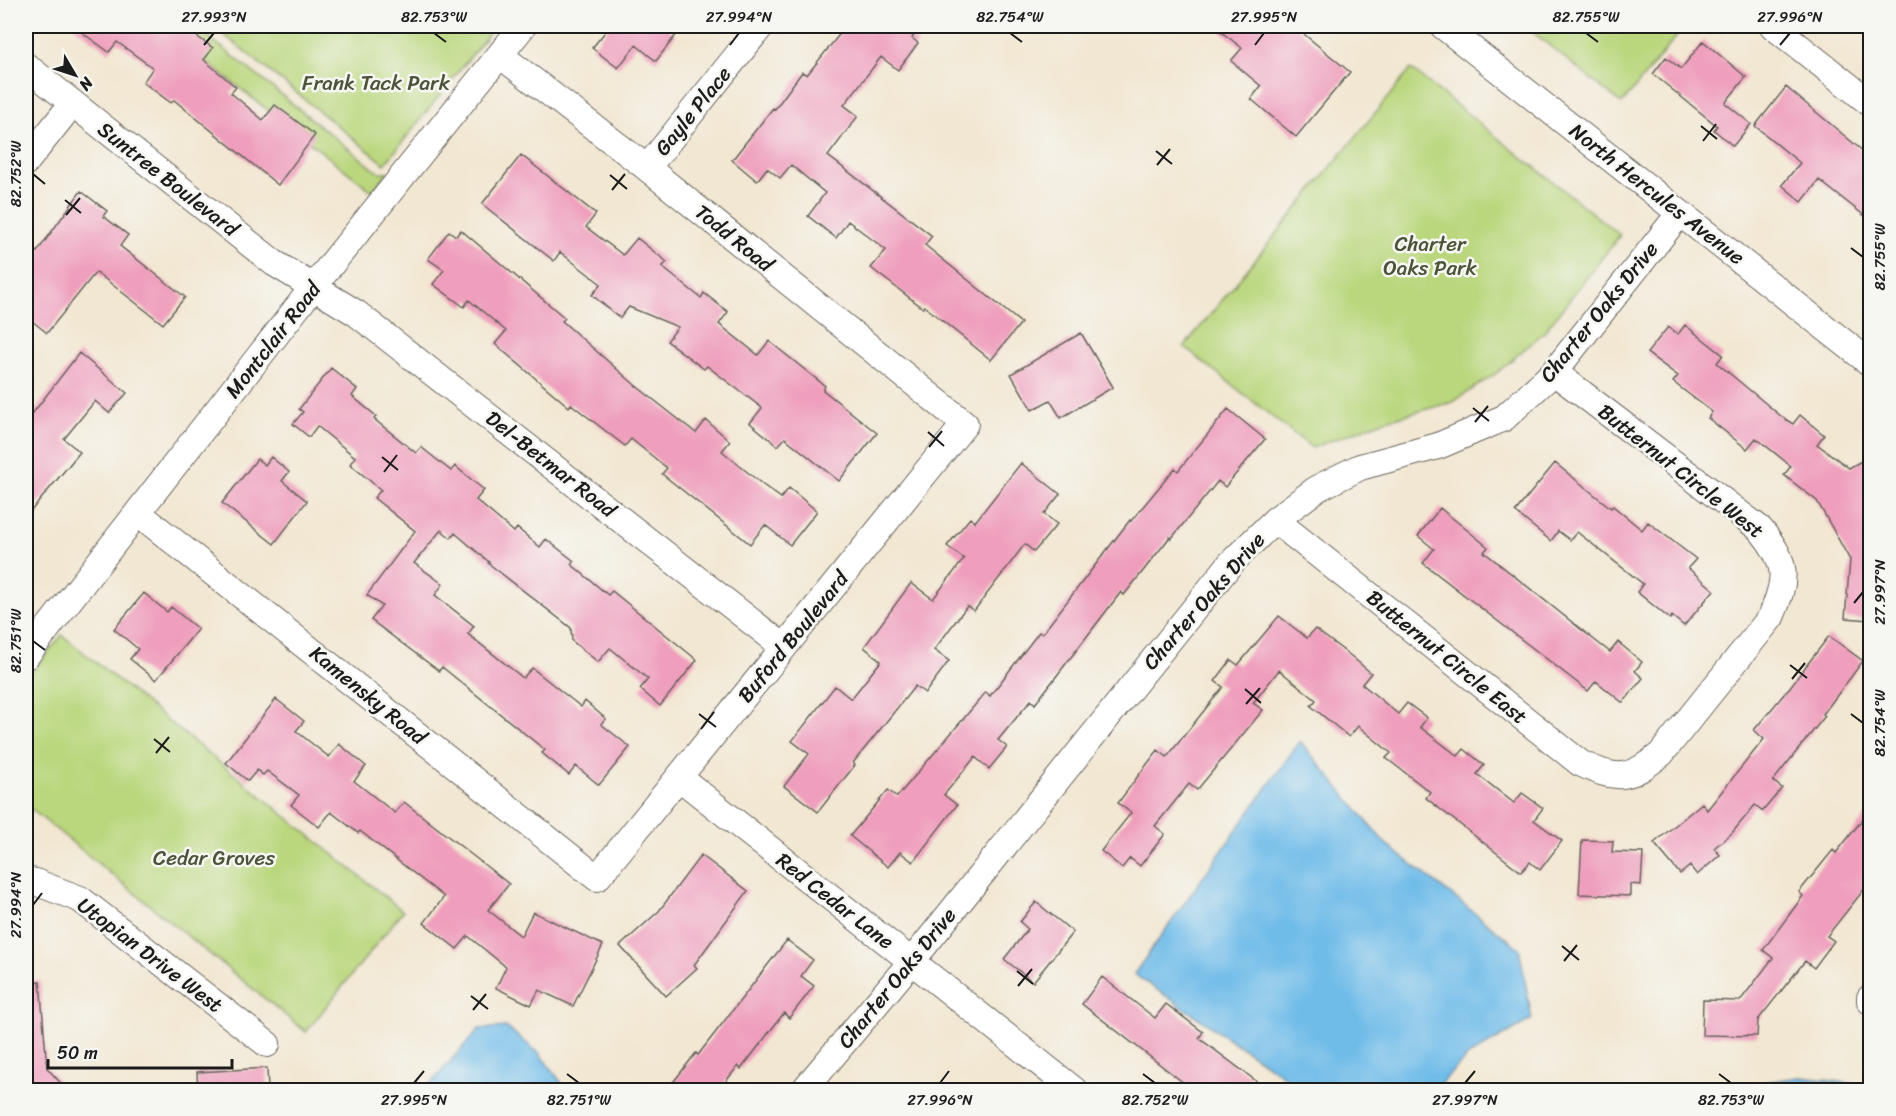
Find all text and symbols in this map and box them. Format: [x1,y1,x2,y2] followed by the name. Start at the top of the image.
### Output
[181,4,247,30] text: 27.993°N
[401,4,468,30] text: 82.753°W
[706,4,773,30] text: 27.994°N
[976,4,1044,30] text: 82.754°W
[1231,4,1298,30] text: 27.995°N
[1552,4,1620,30] text: 82.755°W
[1757,4,1823,30] text: 27.996°N
[45,45,105,105] north arrow
[645,57,742,164] street label: Gayle Place
[302,64,451,102] park label: Frank Tack Park
[71,70,102,98] text: N
[89,111,249,248] street label: Suntree Boulevard
[1561,113,1754,275] street label: North Hercules Avenue
[3,140,29,207] text: 82.752°W
[686,194,784,283] street label: Todd Road
[1867,223,1893,291] text: 82.755°W
[1383,225,1478,287] park label: Charter Oaks Park
[1530,232,1668,391] street label: Charter Oaks Drive
[215,272,332,407] street label: Montclair Road
[1589,393,1773,549] street label: Butternut Circle West
[477,400,627,529] street label: Del-Betmar Road
[1133,523,1275,679] street label: Charter Oaks Drive
[1867,559,1893,625] text: 27.997°N
[727,561,860,712] street label: Buford Boulevard
[1358,580,1536,734] street label: Butternut Circle East
[3,608,29,673] text: 82.751°W
[301,635,437,756] street label: Kamensky Road
[1867,689,1893,757] text: 82.754°W
[153,839,275,877] park label: Cedar Groves
[767,842,903,960] street label: Red Cedar Lane
[3,871,29,938] text: 27.994°N
[69,887,231,1023] street label: Utopian Drive West
[828,898,966,1057] street label: Charter Oaks Drive
[48,1032,232,1070] scale bar
[57,1037,98,1069] text: 50 m
[381,1087,448,1113] text: 27.995°N
[547,1087,612,1113] text: 82.751°W
[907,1087,973,1113] text: 27.996°N
[1122,1087,1189,1113] text: 82.752°W
[1432,1087,1498,1113] text: 27.997°N
[1698,1087,1765,1113] text: 82.753°W

